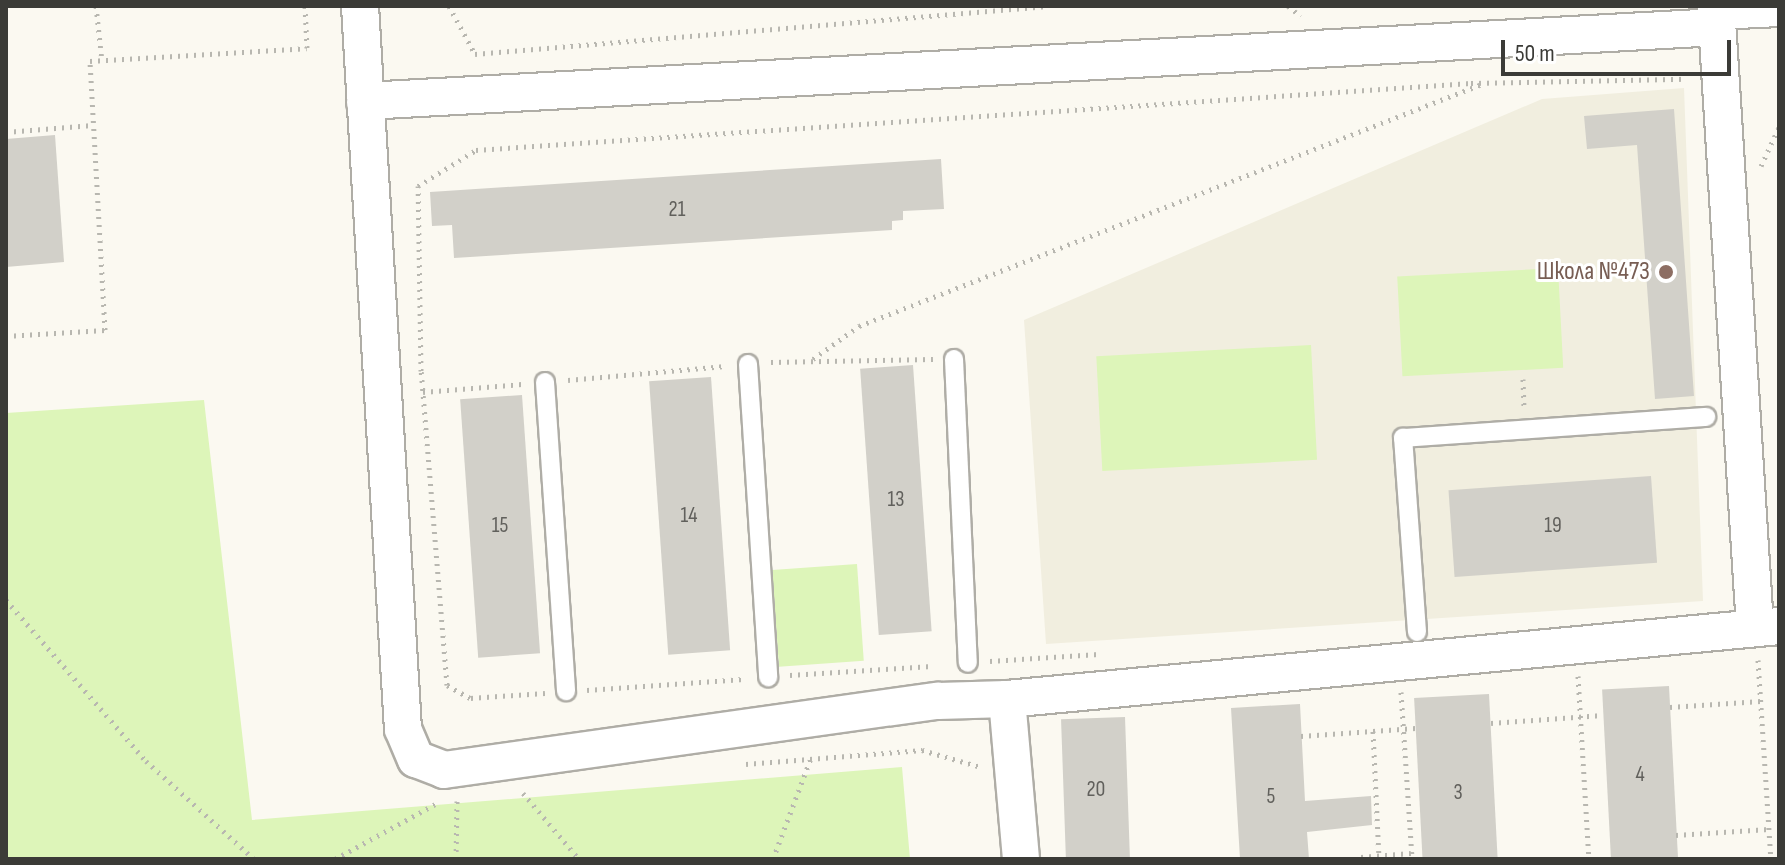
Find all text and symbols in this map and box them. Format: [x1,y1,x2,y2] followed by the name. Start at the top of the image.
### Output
[1505,24,1735,74] scale bar
[1515,39,1555,68] text: 50 m
[669,197,685,223] house number: 21
[1537,256,1650,288] place label: Школа №473
[1657,263,1675,281] marker: Школа №473
[888,487,904,513] house number: 13
[681,503,697,529] house number: 14
[492,513,508,539] house number: 15
[1544,513,1562,539] house number: 19
[1635,762,1645,788] house number: 4
[1087,777,1105,803] house number: 20
[1453,780,1463,806] house number: 3
[1267,784,1275,810] house number: 5

